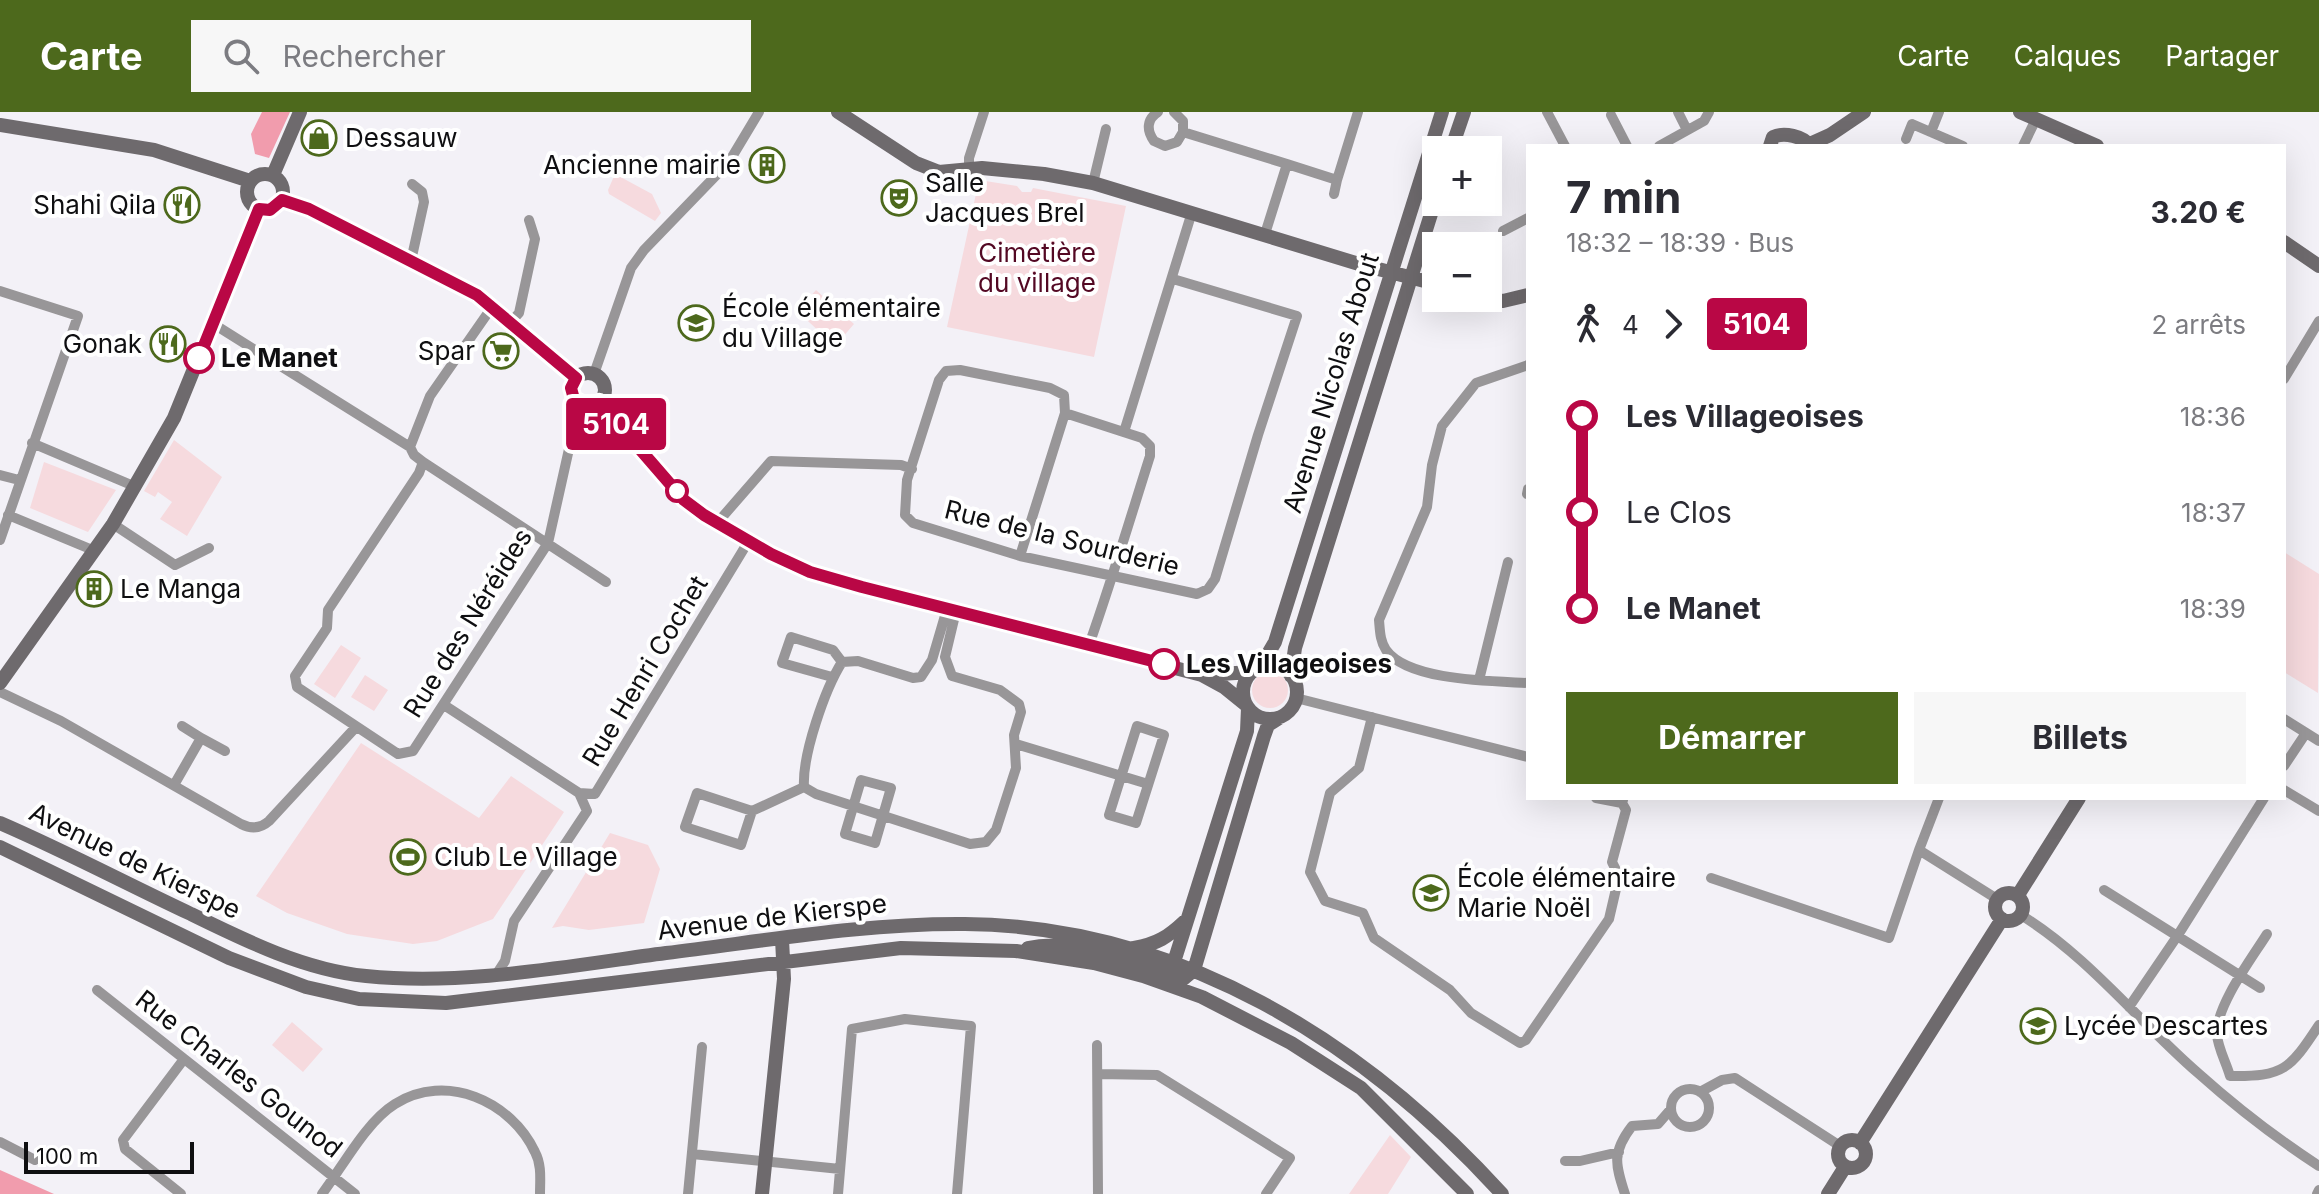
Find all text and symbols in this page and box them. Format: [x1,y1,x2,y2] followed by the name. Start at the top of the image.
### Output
[191,20,751,92] search box
[40,33,143,79] text: Carte
[219,34,263,78] icon: search
[283,38,446,74] text: Rechercher
[1897,39,1970,73] text: Carte
[2014,39,2121,73] text: Calques
[2165,39,2279,73] text: Partager
[300,119,338,157] shop icon: Dessauw
[345,122,458,153] place label: Dessauw
[1422,136,1502,312] map controls
[1422,136,1502,216] button: +
[748,146,786,184] building icon: Ancienne mairie
[543,149,741,180] place label: Ancienne mairie
[925,167,1085,228] place label: Salle Jacques Brel
[1566,170,1681,224] text: 7 min
[880,179,918,217] theatre icon: Salle Jacques Brel
[163,186,201,224] restaurant icon: Shahi Qila
[33,189,156,220] place label: Shahi Qila
[2150,194,2246,230] text: 3.20 €
[1566,227,1794,258] text: 18:32 – 18:39 · Bus
[1422,232,1502,312] button: −
[978,237,1096,298] park label: Cimetière du village
[1276,249,1385,517] street label: Avenue Nicolas About
[722,292,941,353] place label: École élémentaire du Village
[1566,302,1610,346] icon: walk
[1651,302,1695,346] icon: forward
[677,304,715,342] school or university icon: École élémentaire du Village
[1723,307,1791,341] text: 5104
[1622,309,1639,340] text: 4
[2152,309,2246,340] text: 2 arrêts
[149,325,187,363] restaurant icon: Gonak
[63,328,142,359] place label: Gonak
[482,332,520,370] supermarket icon: Spar
[418,335,475,366] place label: Spar
[221,342,338,373] place label: Le Manet
[184,343,214,373] marker: Le Manet
[560,398,672,450] line badge: 5104
[1626,398,1864,434] text: Les Villageoises
[2180,401,2246,432] text: 18:36
[582,407,650,441] text: 5104
[666,480,688,502] unlabelled marker
[941,493,1183,582] street label: Rue de la Sourderie
[1626,494,1732,530] text: Le Clos
[2181,497,2246,528] text: 18:37
[397,522,538,723] street label: Rue des Néréides
[75,570,113,608] building icon: Le Manga
[575,570,714,772] street label: Rue Henri Cochet
[120,573,241,604] place label: Le Manga
[1626,590,1761,626] text: Le Manet
[2180,593,2246,624] text: 18:39
[1186,648,1392,679] place label: Les Villageoises
[1149,649,1179,679] marker: Les Villageoises
[1566,692,1898,784] button: Démarrer
[1914,692,2246,784] button: Billets
[25,796,246,925] street label: Avenue de Kierspe
[389,838,427,876] sports icon: Club Le Village
[434,841,618,872] place label: Club Le Village
[1457,862,1676,923] place label: École élémentaire Marie Noël
[1412,874,1450,912] school or university icon: École élémentaire Marie Noël
[655,887,888,946] street label: Avenue de Kierspe
[130,983,349,1164] street label: Rue Charles Gounod
[2019,1007,2057,1045] school or university icon: Lycée Descartes
[2064,1010,2268,1041] place label: Lycée Descartes
[24,1138,194,1174] scale bar
[36,1143,98,1169] text: 100 m

